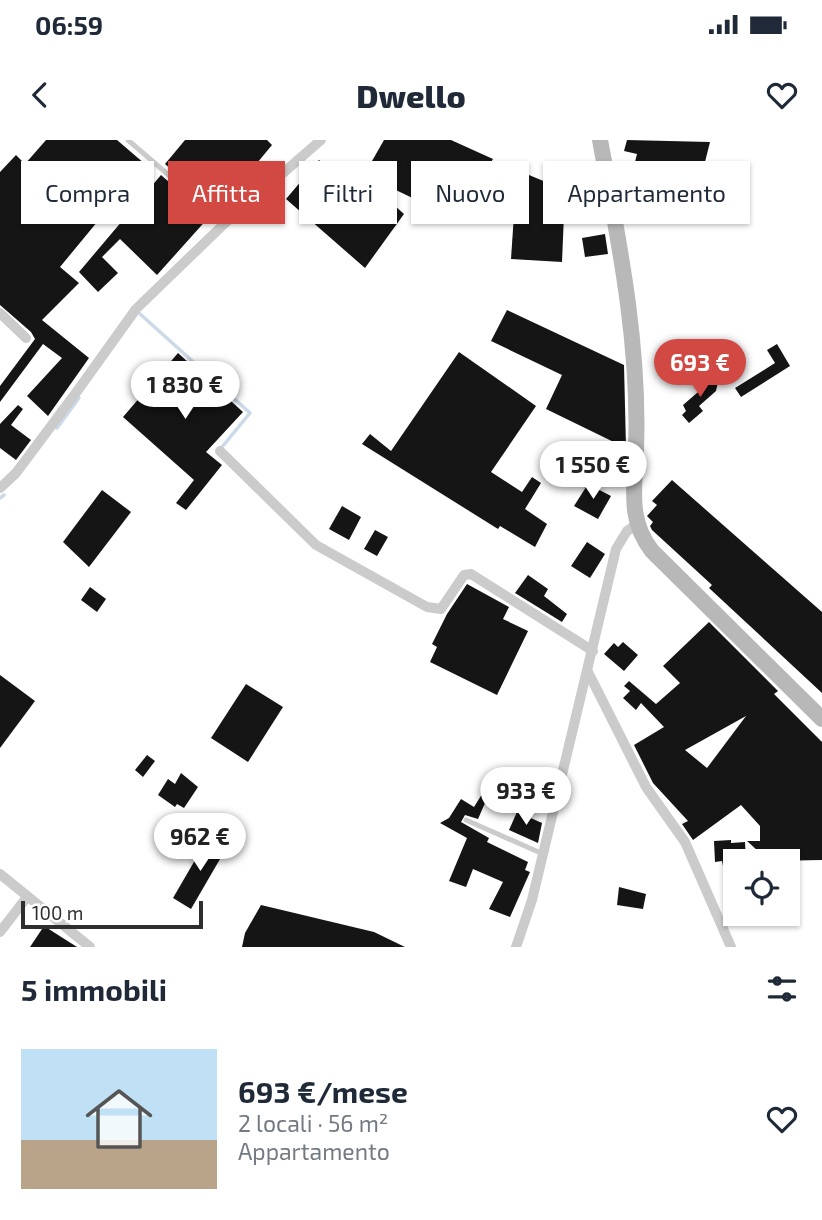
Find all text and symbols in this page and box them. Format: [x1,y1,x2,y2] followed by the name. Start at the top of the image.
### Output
[35,9,103,40] text: 06:59
[21,76,59,114] icon: back
[356,76,466,114] text: Dwello
[763,76,801,114] icon: heart
[21,161,154,224] chip: Compra
[168,161,285,224] chip: Affitta
[299,161,397,224] chip: Filtri
[411,161,529,224] chip: Nuovo
[543,161,750,224] chip: Appartamento
[651,340,749,399] pin: 693 €
[670,348,730,376] text: 693 €
[120,362,250,421] pin: 1 830 €
[147,370,223,398] text: 1 830 €
[528,442,658,501] pin: 1 550 €
[556,450,630,478] text: 1 550 €
[477,768,575,827] pin: 933 €
[496,776,556,804] text: 933 €
[151,814,249,873] pin: 962 €
[170,822,230,850] text: 962 €
[723,849,800,926] map controls
[723,849,800,926] button: locate
[21,898,203,930] scale bar
[32,901,83,924] text: 100 m
[763,970,801,1008] icon: filters
[21,971,167,1007] text: 5 immobili
[238,1073,408,1109] text: 693 €/mese
[77,1077,161,1161] icon: home
[763,1100,801,1138] icon: heart
[238,1109,388,1137] text: 2 locali · 56 m²
[238,1137,390,1165] text: Appartamento

